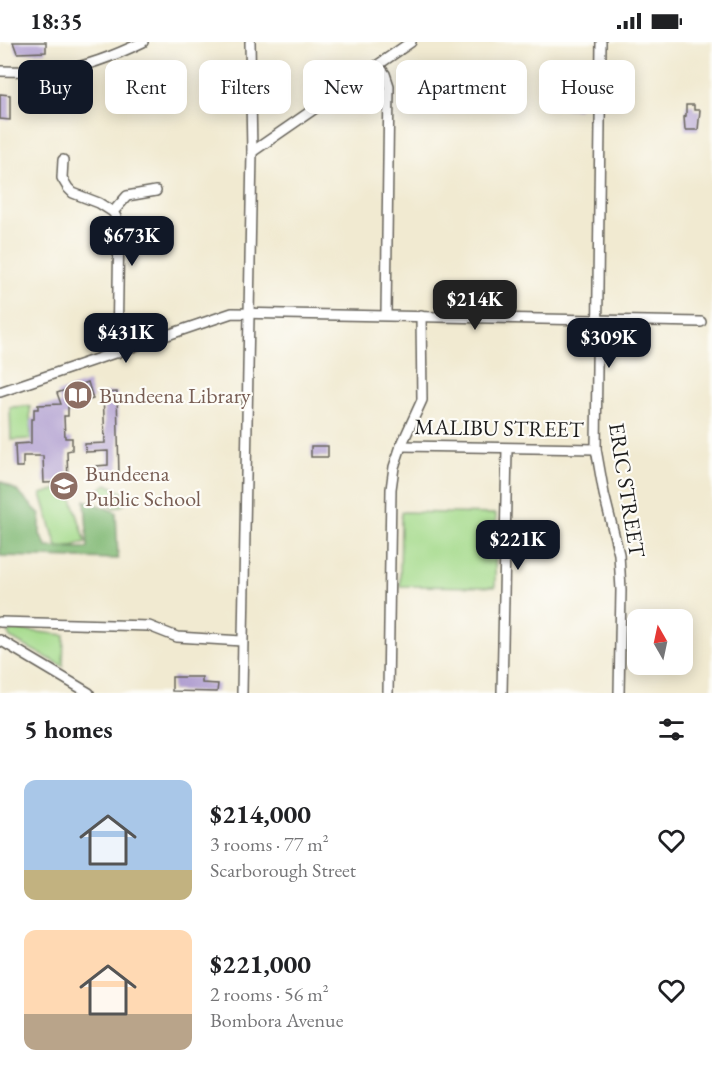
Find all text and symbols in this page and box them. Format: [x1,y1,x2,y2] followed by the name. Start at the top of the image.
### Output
[30,7,83,36] text: 18:35
[18,60,93,114] chip: Buy
[105,60,187,114] chip: Rent
[199,60,291,114] chip: Filters
[303,60,384,114] chip: New
[396,60,527,114] chip: Apartment
[539,60,635,114] chip: House
[90,216,174,267] pin: $673K
[104,222,160,248] text: $673K
[433,280,517,331] pin: $214K
[447,286,503,312] text: $214K
[84,313,168,364] pin: $431K
[567,318,651,369] pin: $309K
[98,319,154,345] text: $431K
[581,324,637,350] text: $309K
[62,379,94,411] library icon: Bundeena Library
[99,381,251,410] place label: Bundeena Library
[414,412,584,444] street label: MALIBU STREET
[602,421,652,560] street label: ERIC STREET
[85,459,201,513] place label: Bundeena Public School
[48,470,80,502] school or university icon: Bundeena Public School
[476,520,560,571] pin: $221K
[490,526,546,552] text: $221K
[627,609,693,675] north arrow
[627,609,693,675] map controls
[24,712,113,746] text: 5 homes
[655,713,688,746] icon: filters
[210,797,311,831] text: $214,000
[72,804,144,876] icon: home
[655,824,688,857] icon: heart
[210,831,329,857] text: 3 rooms · 77 m²
[210,857,356,883] text: Scarborough Street
[210,947,311,981] text: $221,000
[72,954,144,1026] icon: home
[655,974,688,1007] icon: heart
[210,981,329,1007] text: 2 rooms · 56 m²
[210,1007,343,1033] text: Bombora Avenue

